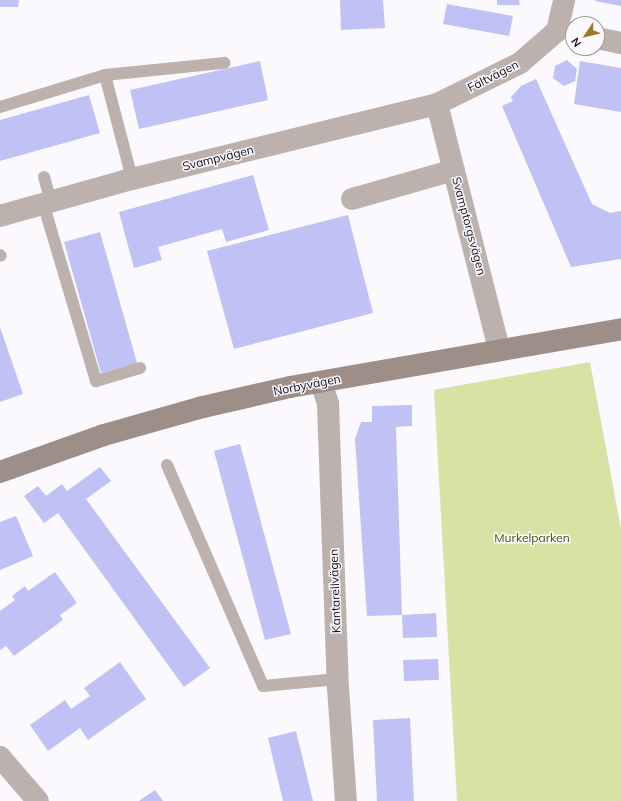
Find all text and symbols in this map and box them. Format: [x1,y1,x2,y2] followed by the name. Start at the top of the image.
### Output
[565,16,605,56] north arrow
[568,35,584,50] text: N
[465,57,521,95] street label: Fältvägen
[181,142,255,174] street label: Svampvägen
[449,175,489,277] street label: Svamptorgsvägen
[272,371,342,399] street label: Norbyvägen
[494,531,570,545] park label: Murkelparken
[326,549,344,633] street label: Kantarellvägen

